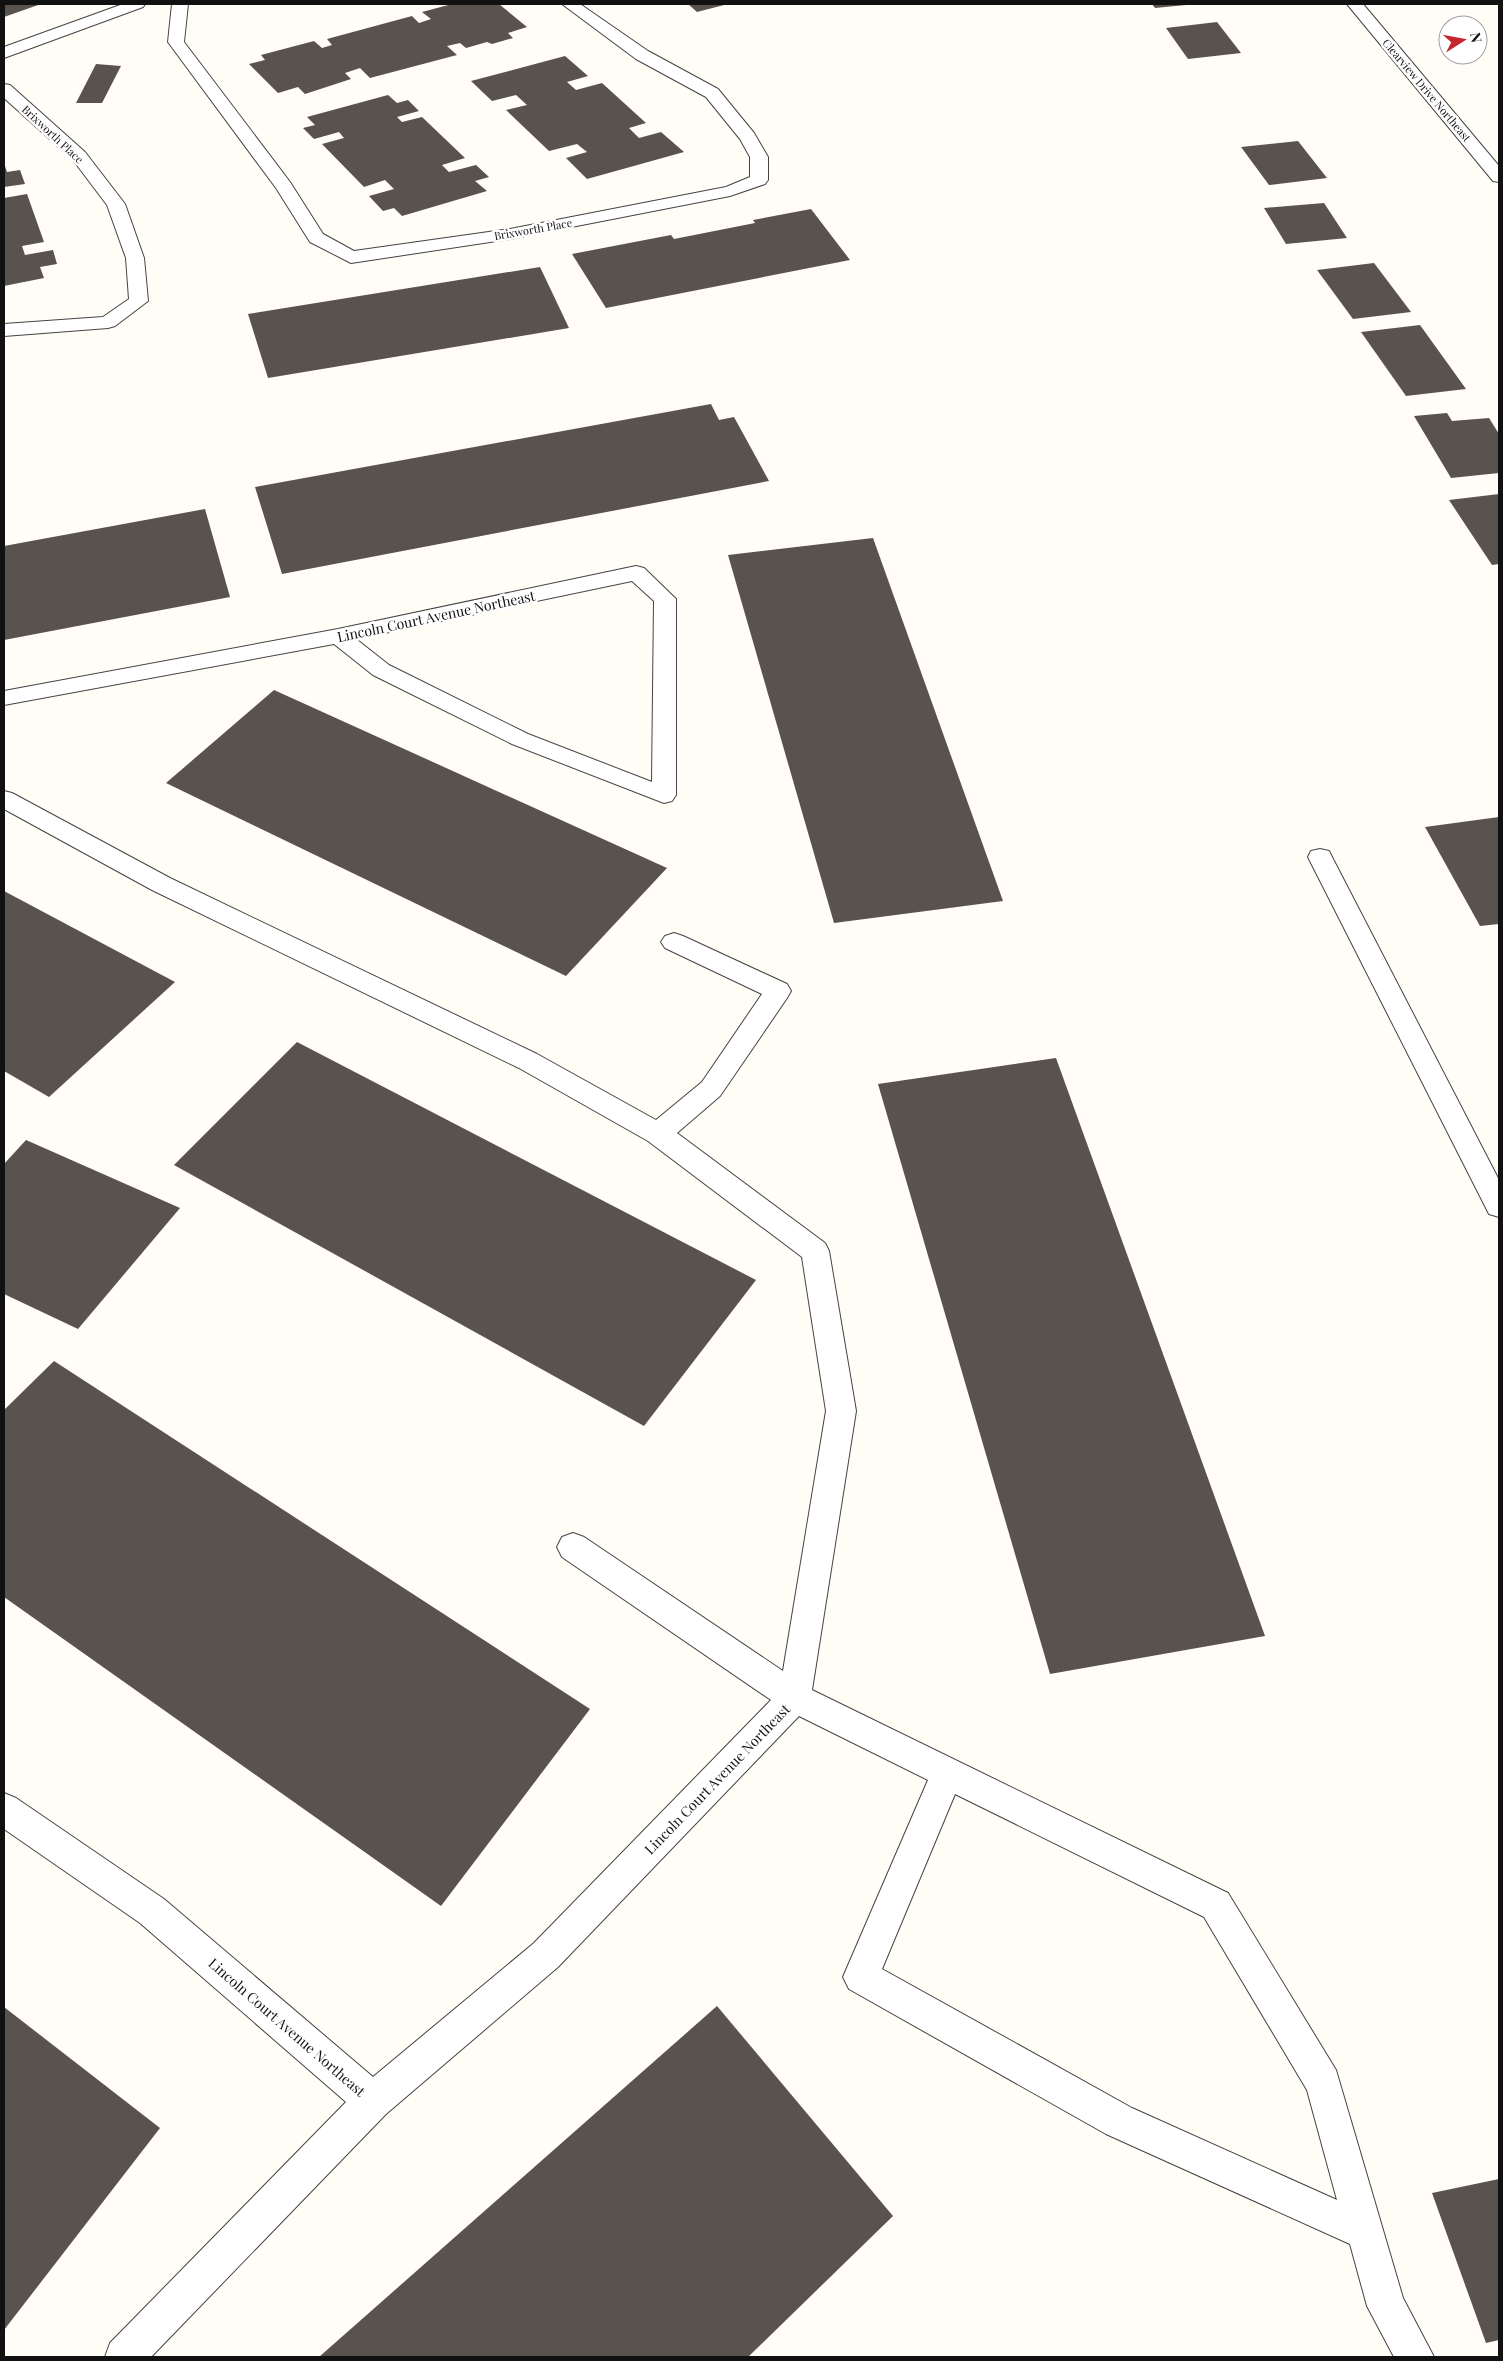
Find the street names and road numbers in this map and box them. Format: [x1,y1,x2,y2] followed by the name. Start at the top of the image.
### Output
[1379,35,1475,145] street label: Clearview Drive Northeast
[19,102,87,167] street label: Brixworth Place
[493,215,574,243] street label: Brixworth Place
[335,585,538,646] street label: Lincoln Court Avenue Northeast
[640,1699,795,1858] street label: Lincoln Court Avenue Northeast
[205,1954,370,2101] street label: Lincoln Court Avenue Northeast

